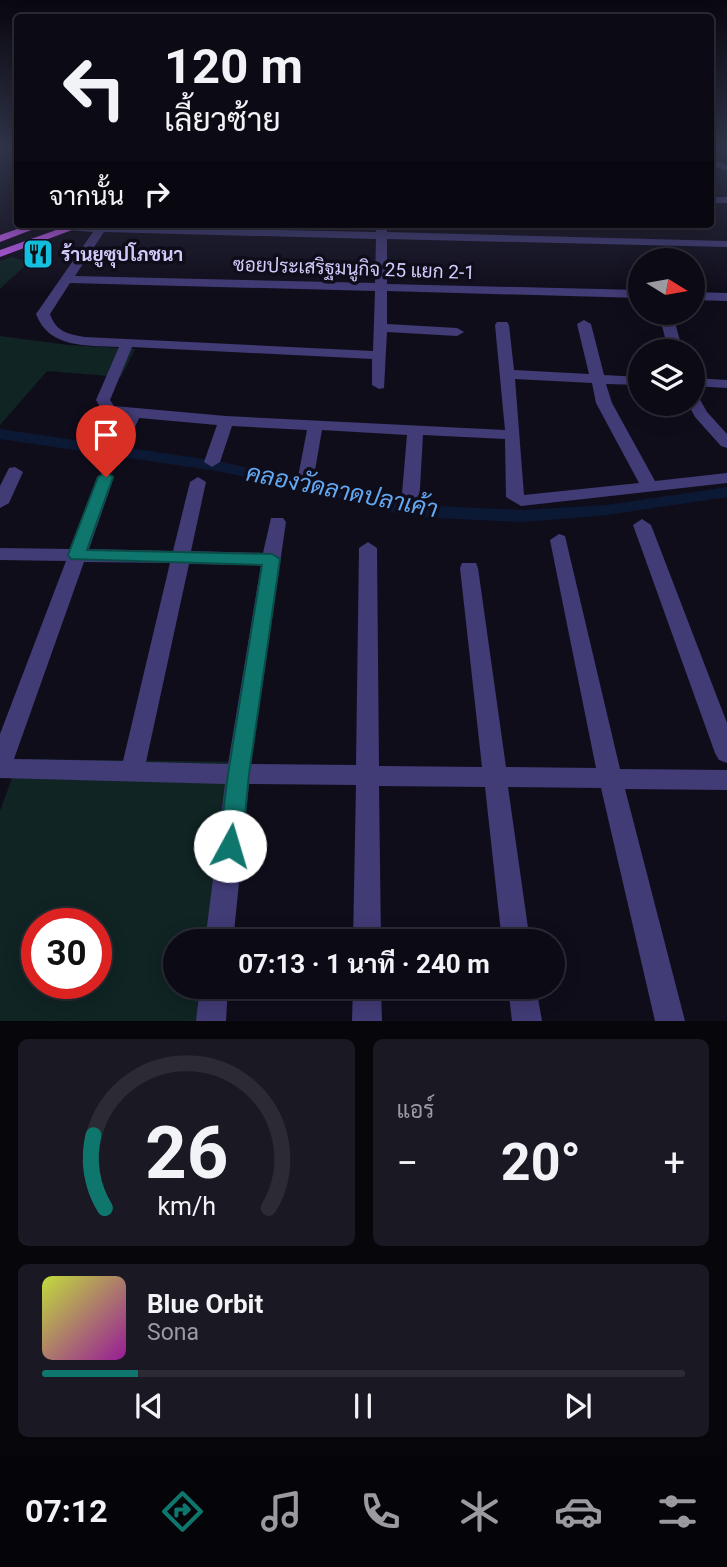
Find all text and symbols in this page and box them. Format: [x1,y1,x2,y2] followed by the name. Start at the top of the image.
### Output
[164,38,303,95] text: 120 m
[49,42,140,133] icon: left
[164,101,281,139] text: เลี้ยวซ้าย
[138,175,176,213] icon: right
[49,181,124,211] text: จากนั้น
[21,237,55,271] restaurant icon: ร้านยูซุปโภชนา
[61,242,183,269] place label: ร้านยูซุปโภชนา
[628,248,705,326] north arrow
[628,248,705,416] map controls
[233,253,475,286] street label: ซอยประเสริฐมนูกิจ 25 แยก 2-1
[628,339,705,416] button: layers
[76,405,136,477] pin
[87,416,125,454] icon: arrive
[244,459,440,523] water label: คลองวัดลาดปลาเค้า
[193,809,267,883] position arrow
[21,908,112,999] speed limit sign: 30
[238,949,490,979] text: 07:13 · 1 นาที · 240 m
[397,1097,434,1124] text: แอร์
[144,1111,228,1197] text: 26
[501,1132,581,1193] text: 20°
[397,1141,418,1185] text: −
[663,1141,685,1185] text: +
[157,1192,216,1221] text: km/h
[147,1289,263,1319] text: Blue Orbit
[147,1319,199,1346] text: Sona
[130,1387,168,1425] icon: previous
[344,1387,382,1425] icon: pause
[559,1387,597,1425] icon: next
[158,1487,207,1536] icon: directions
[257,1487,306,1536] icon: music
[356,1487,405,1536] icon: phone
[455,1487,504,1536] icon: climate
[554,1487,603,1536] icon: car
[653,1487,702,1536] icon: filters
[25,1492,107,1530] text: 07:12

